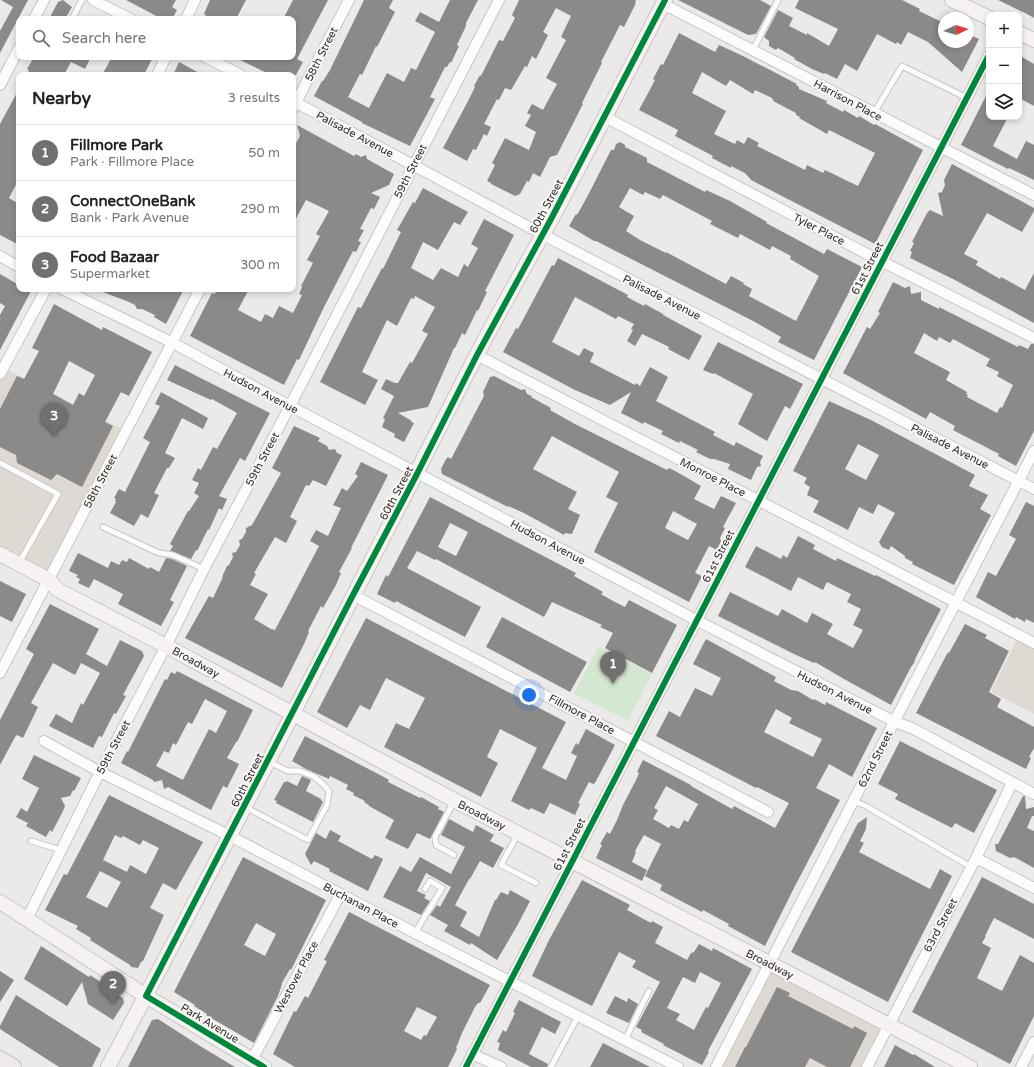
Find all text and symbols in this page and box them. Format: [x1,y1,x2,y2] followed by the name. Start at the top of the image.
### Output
[938,12,974,48] north arrow
[986,12,1022,120] map controls
[986,12,1022,48] button: +
[16,16,296,60] search box
[302,25,341,83] street label: 58th Street
[30,27,52,49] icon: search
[62,29,146,47] text: Search here
[986,48,1022,84] button: −
[811,77,884,124] street label: Harrison Place
[986,84,1022,120] button: layers
[32,88,91,109] text: Nearby
[228,90,280,106] text: 3 results
[314,109,396,160] street label: Palisade Avenue
[70,136,163,154] text: Fillmore Park
[391,142,430,200] street label: 59th Street
[41,145,49,161] text: 1
[248,145,280,161] text: 50 m
[70,154,194,170] text: Park · Fillmore Place
[527,177,566,235] street label: 60th Street
[70,192,195,210] text: ConnectOneBank
[41,201,49,217] text: 2
[240,201,280,217] text: 290 m
[70,210,189,226] text: Bank · Park Avenue
[791,211,847,248] street label: Tyler Place
[849,240,886,297] street label: 61st Street
[70,248,159,266] text: Food Bazaar
[41,257,49,273] text: 3
[240,257,280,273] text: 300 m
[70,266,150,282] text: Supermarket
[621,272,703,323] street label: Palisade Avenue
[221,366,300,417] street label: Hudson Avenue
[41,403,67,436] pin: 3
[909,421,991,472] street label: Palisade Avenue
[243,430,282,488] street label: 59th Street
[81,452,120,510] street label: 58th Street
[678,455,748,500] street label: Monroe Place
[377,464,416,522] street label: 60th Street
[508,517,587,568] street label: Hudson Avenue
[700,528,737,585] street label: 61st Street
[170,644,222,681] street label: Broadway
[600,651,626,684] pin: 1
[795,668,875,717] street label: Hudson Avenue
[519,685,539,705] your location
[546,692,617,737] street label: Fillmore Place
[94,718,133,776] street label: 59th Street
[856,729,895,790] street label: 62nd Street
[228,751,267,809] street label: 60th Street
[456,798,508,833] street label: Broadway
[551,816,588,873] street label: 61st Street
[321,880,401,931] street label: Buchanan Place
[921,896,960,954] street label: 63rd Street
[272,939,321,1016] street label: Westover Place
[744,947,796,982] street label: Broadway
[100,971,126,1004] pin: 2
[178,1001,241,1046] street label: Park Avenue

